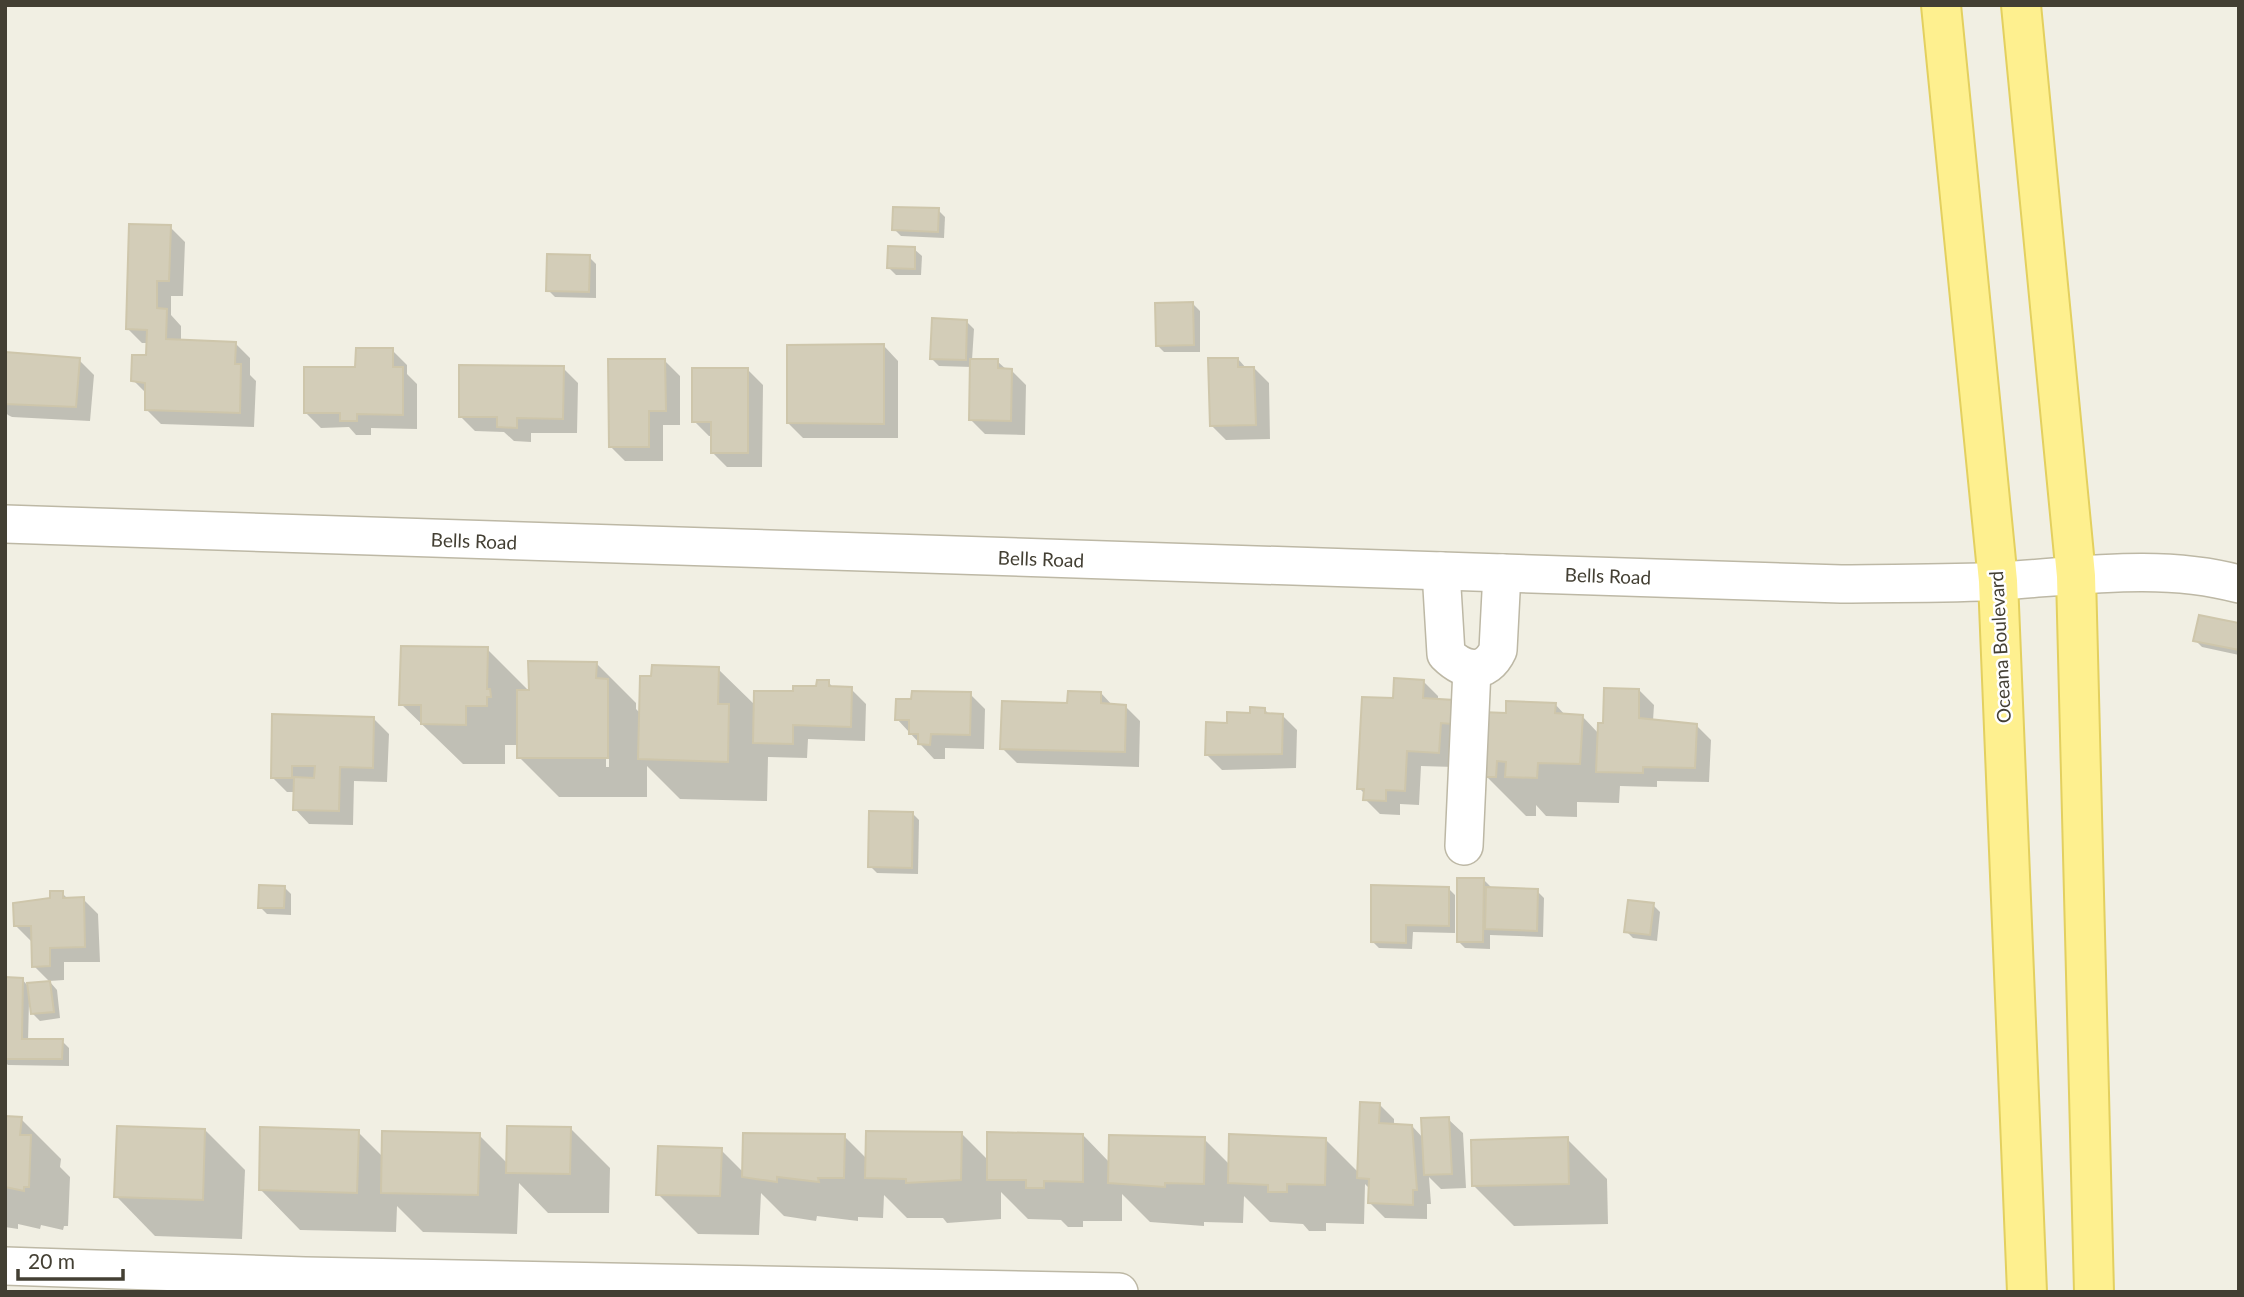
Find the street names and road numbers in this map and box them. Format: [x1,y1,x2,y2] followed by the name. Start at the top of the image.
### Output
[430,528,518,554] street label: Bells Road
[997,546,1085,572] street label: Bells Road
[1564,563,1652,589] street label: Bells Road
[1984,570,2015,724] street label: Oceana Boulevard

